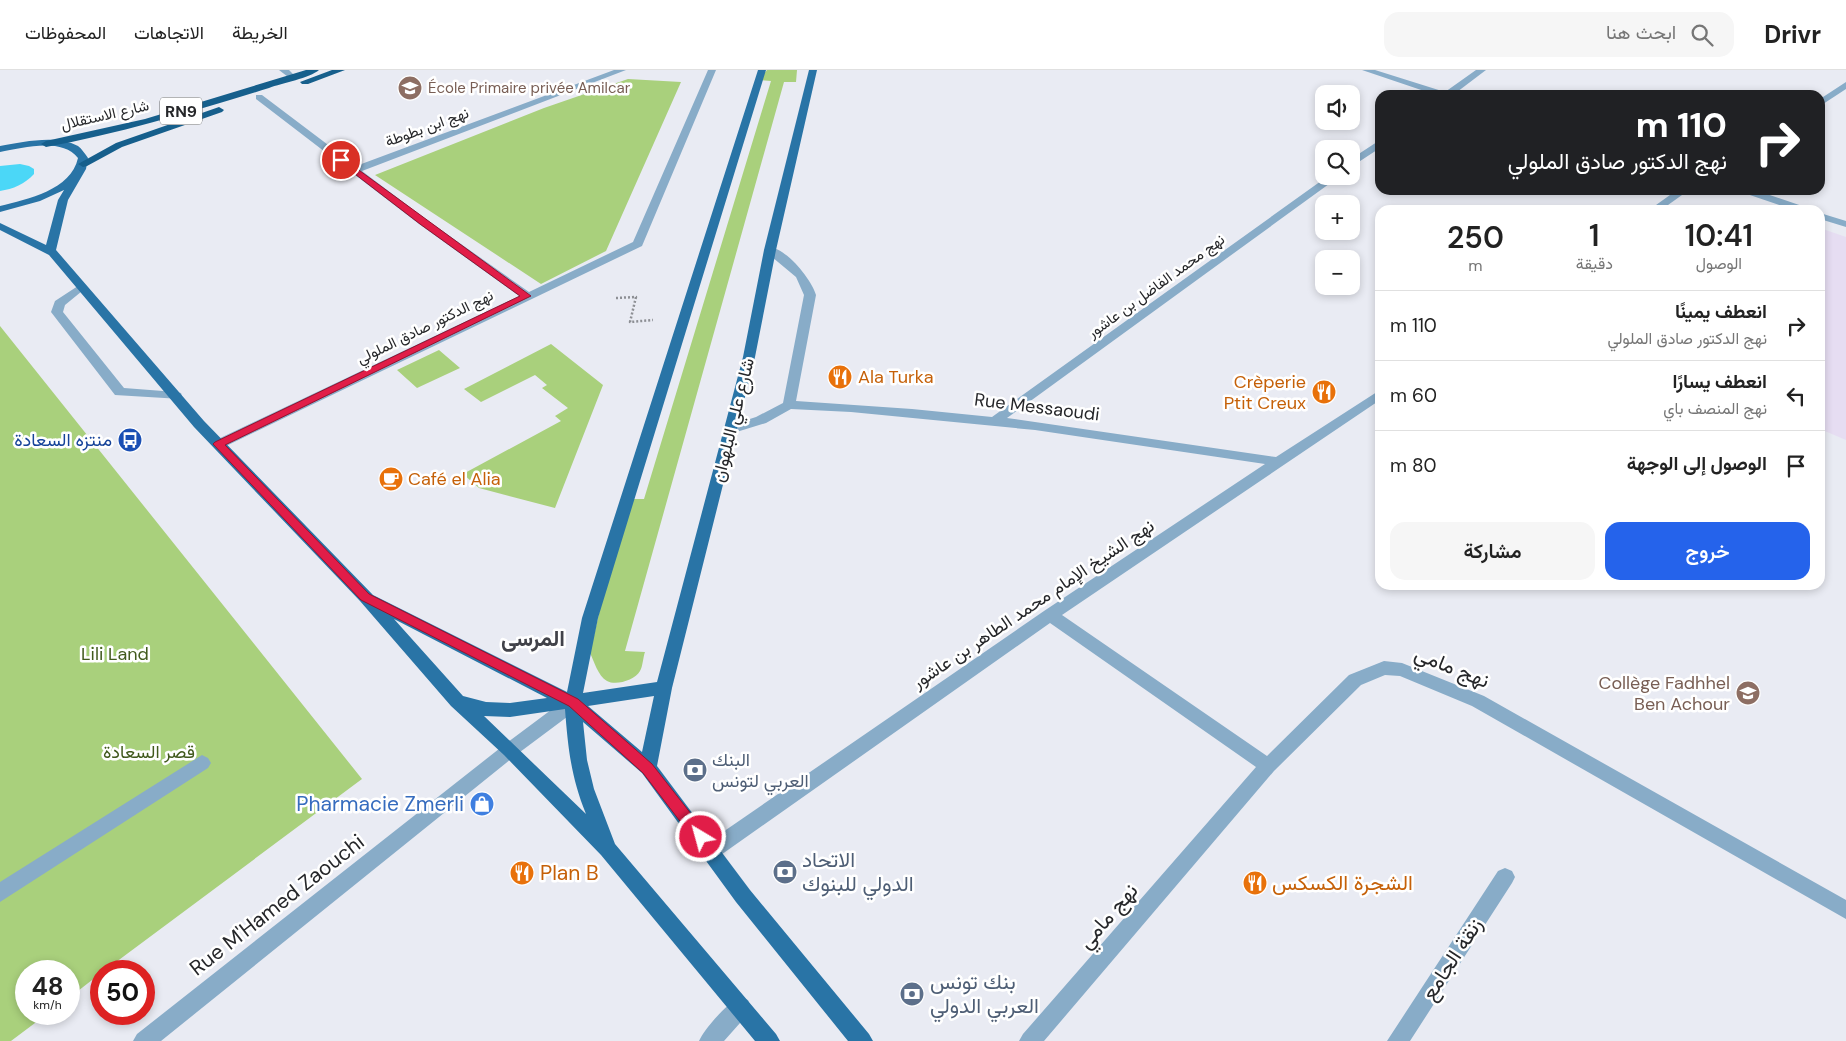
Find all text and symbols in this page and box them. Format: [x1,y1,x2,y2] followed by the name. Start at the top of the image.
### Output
[1384,12,1734,57] search box
[1764,19,1821,50] text: Drivr
[1606,20,1676,45] text: ابحث هنا
[25,21,106,45] text: المحفوظات
[134,21,204,45] text: الاتجاهات
[232,21,288,45] text: الخريطة
[1688,21,1716,49] icon: search
[397,75,423,101] school or university icon: École Primaire privée Amilcar
[428,78,631,98] place label: École Primaire privée Amilcar
[1315,85,1360,295] map controls
[1315,85,1360,130] button: sound
[59,95,151,136] street label: شارع الاستقلال
[160,97,202,124] road number: RN9
[1636,102,1727,148] text: 110 m
[382,103,472,152] street label: نهج ابن بطوطة
[1745,110,1810,175] icon: right
[320,139,362,181] pin
[1315,140,1360,185] button: search
[327,146,355,174] icon: arrive
[1508,147,1727,176] text: نهج الدكتور صادق الملولي
[1315,195,1360,240] button: +
[1589,216,1600,255] text: 1
[1685,216,1753,255] text: 10:41
[1447,218,1504,257] text: 250
[1082,229,1229,344] street label: نهج محمد الفاضل بن عاشور
[1315,250,1360,295] button: −
[1576,253,1613,274] text: دقيقة
[1696,253,1742,274] text: الوصول
[1468,255,1483,276] text: m
[353,285,498,371] street label: نهج الدكتور صادق الملولي
[1675,299,1767,324] text: انعطف يمينًا
[1782,312,1810,340] icon: right
[1390,313,1437,338] text: 110 m
[1608,328,1767,349] text: نهج الدكتور صادق الملولي
[706,355,763,485] street label: شارع علي البلهوان
[827,364,853,390] restaurant icon: Ala Turka
[858,365,934,389] place label: Ala Turka
[1673,369,1767,394] text: انعطف يسارًا
[1224,370,1306,415] place label: Crèperie Ptit Creux
[1311,379,1337,405] restaurant icon: Crèperie Ptit Creux
[1782,382,1810,410] icon: left
[1390,383,1437,408] text: 60 m
[973,387,1101,427] street label: Rue Messaoudi
[1663,398,1767,419] text: نهج المنصف باي
[117,427,143,453] bus stop icon: منتزه السعادة
[14,428,112,452] place label: منتزه السعادة
[1627,451,1767,476] text: الوصول إلى الوجهة
[1782,452,1810,480] icon: arrive
[1390,453,1437,478] text: 80 m
[378,466,404,492] cafe icon: Café el Alia
[408,467,501,491] place label: Café el Alia
[906,514,1159,695] street label: نهج الشيخ الإمام محمد الطاهر بن عاشور
[1390,522,1595,580] button: مشاركة
[1605,522,1810,580] button: خروج
[501,624,565,653] district label: المرسى
[1409,639,1494,697] street label: نهج مامي
[81,642,149,666] park label: Lili Land
[1598,671,1730,716] place label: Collège Fadhhel Ben Achour
[1735,680,1761,706] school or university icon: Collège Fadhhel Ben Achour
[103,740,195,764] park label: قصر السعادة
[712,748,809,796] place label: البنك العربي لتونس
[682,757,708,783] bank icon: البنك العربي لتونس
[296,790,464,818] place label: Pharmacie Zmerli
[469,791,495,817] shop icon: Pharmacie Zmerli
[674,810,726,862] position arrow
[184,828,370,982] street label: Rue M'Hamed Zaouchi
[802,846,914,901] place label: الاتحاد الدولي للبنوك
[540,859,599,887] place label: Plan B
[772,859,798,885] bank icon: الاتحاد الدولي للبنوك
[509,860,535,886] restaurant icon: Plan B
[1272,869,1413,897] place label: الشجرة الكسكس
[1242,870,1268,896] restaurant icon: الشجرة الكسكس
[1072,877,1147,957] street label: نهج مامي
[1415,912,1489,1006] street label: زنقة الجامع
[90,960,155,1025] speed limit sign: 50
[930,968,1039,1023] place label: بنك تونس العربي الدولي
[31,970,64,1003] text: 48
[899,981,925,1007] bank icon: بنك تونس العربي الدولي
[33,997,62,1013] text: km/h

